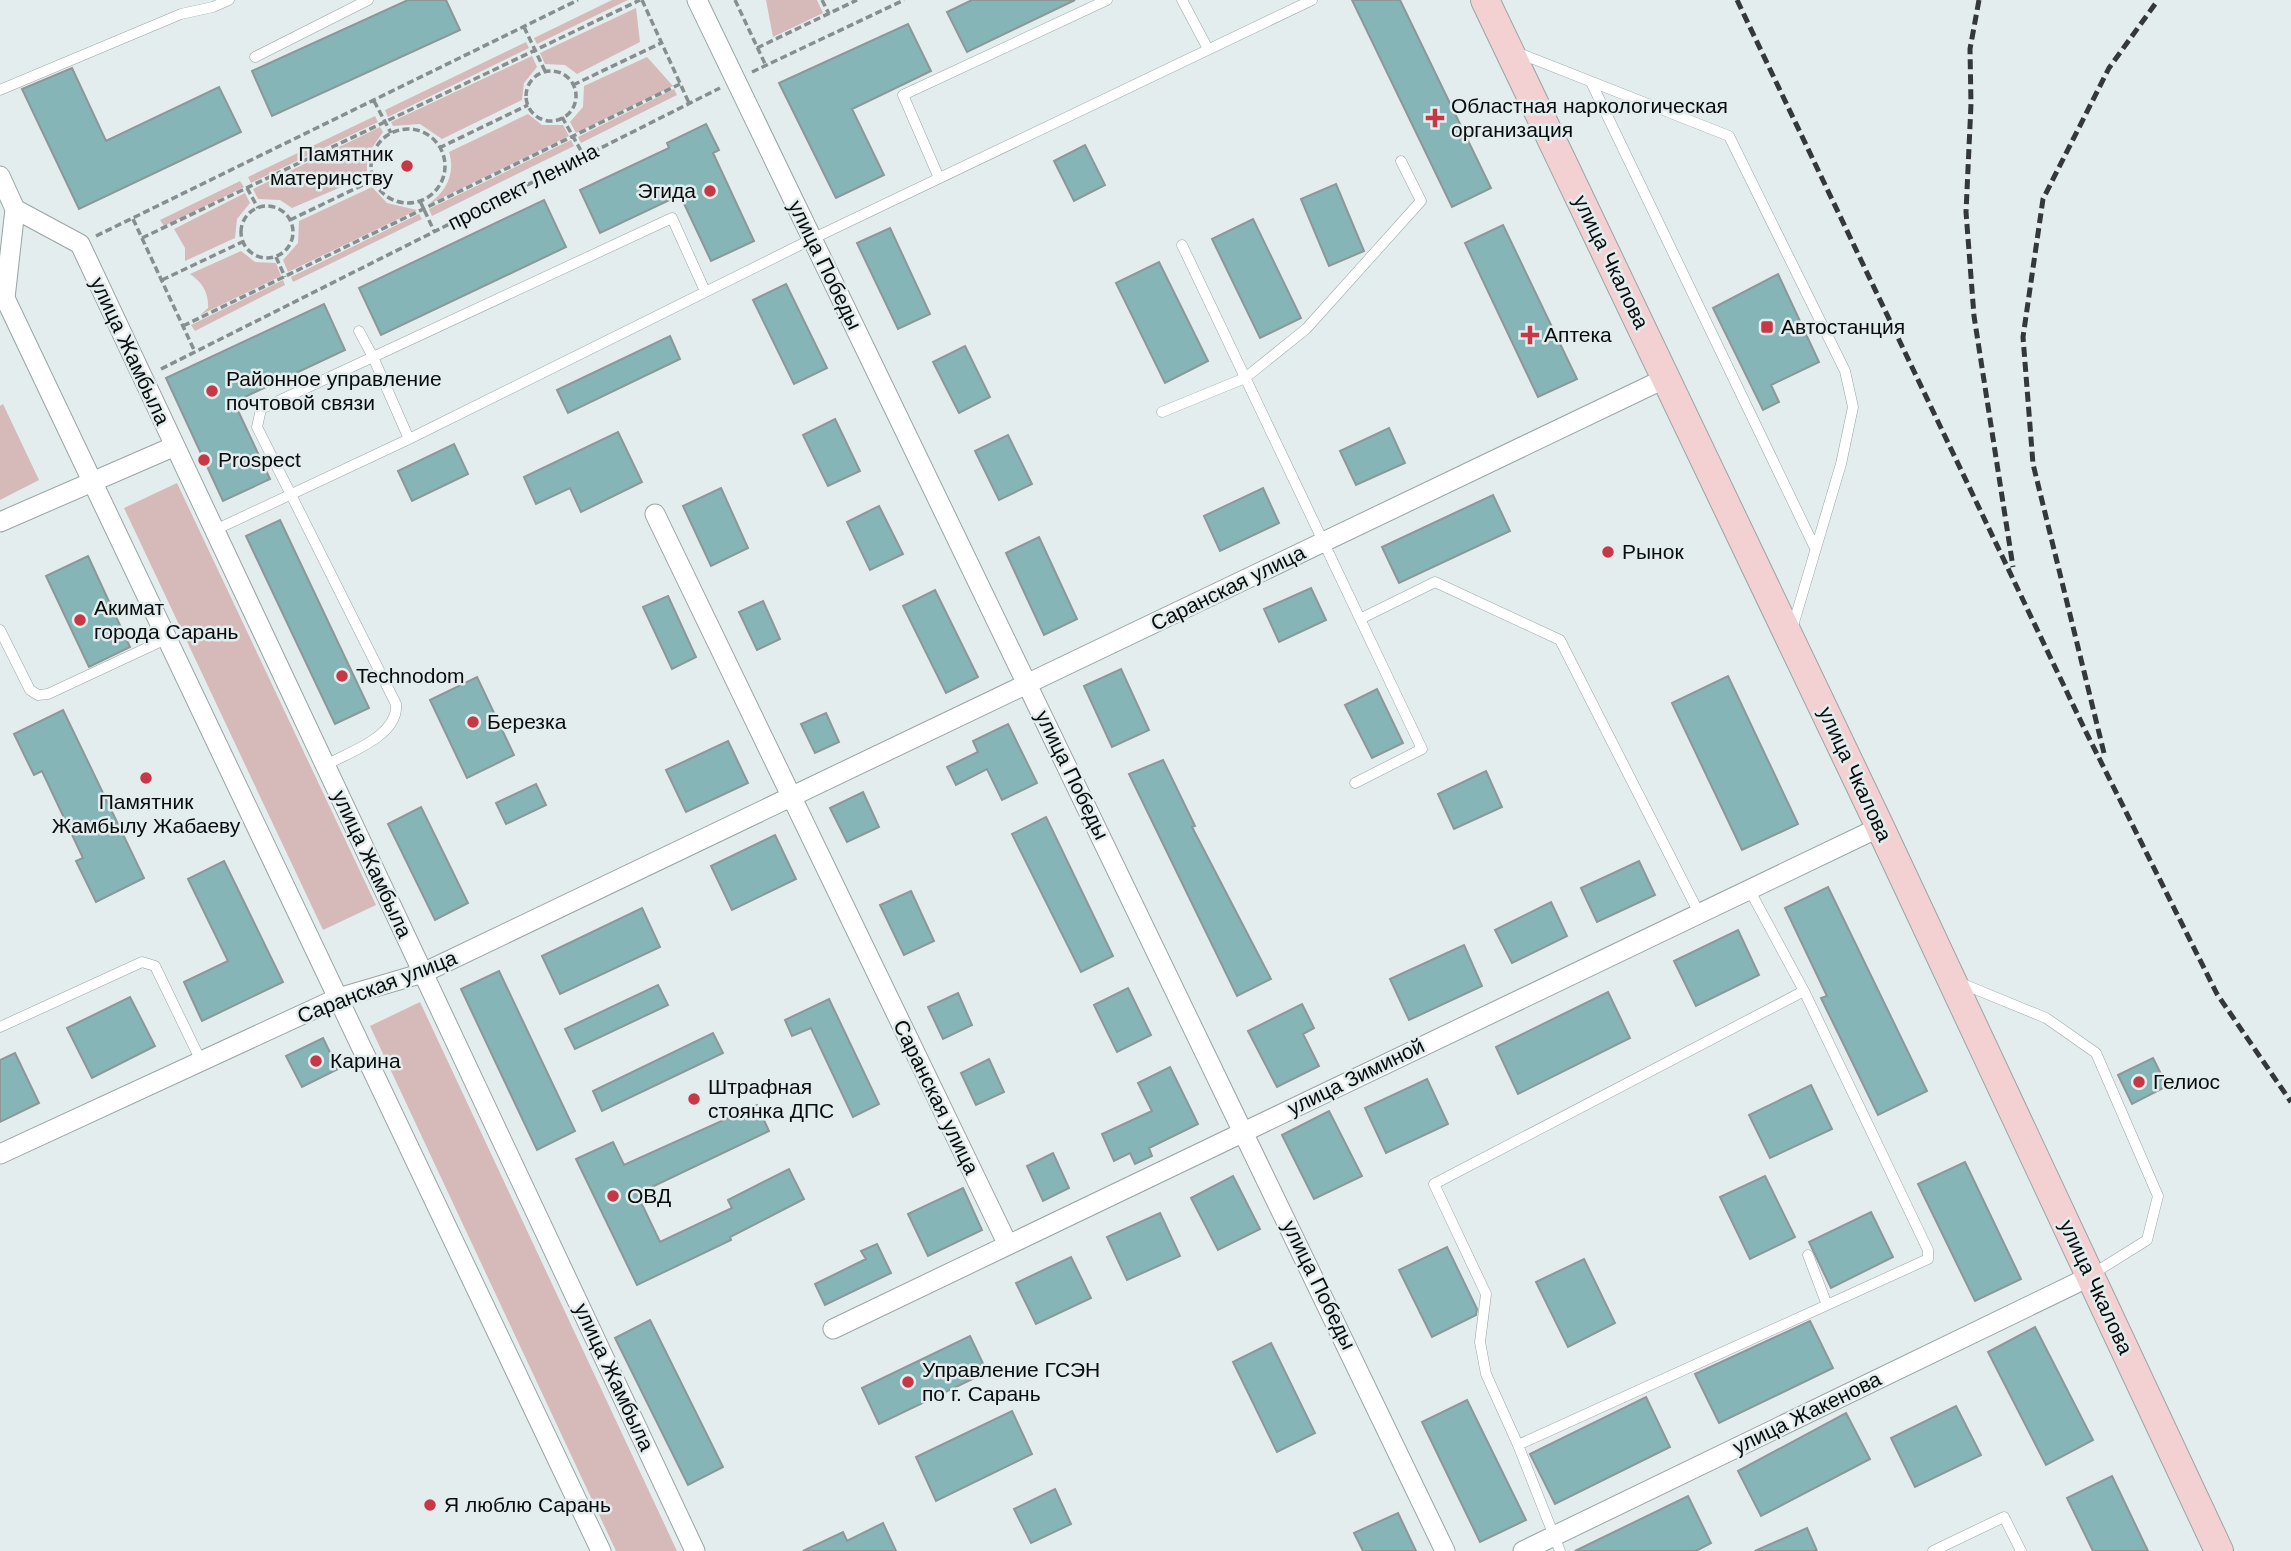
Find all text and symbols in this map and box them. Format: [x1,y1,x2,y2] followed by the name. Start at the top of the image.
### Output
[1451,94,1728,141] place label: Областная наркологическая организация
[1425,108,1445,128] marker: Областная наркологическая организация
[444,139,602,234] street label: проспект Ленина
[270,142,394,189] place label: Памятник материнству
[399,158,415,174] marker: Памятник материнству
[638,179,696,202] place label: Эгида
[702,183,718,199] marker: Эгида
[1569,191,1654,333] street label: улица Чкалова
[784,197,867,333] street label: улица Победы
[86,273,175,429] street label: улица Жамбыла
[1781,315,1905,338] place label: Автостанция
[1759,319,1775,335] marker: Автостанция
[1544,323,1612,346] place label: Аптека
[1522,327,1538,343] marker: Аптека
[226,367,442,414] place label: Районное управление почтовой связи
[204,383,220,399] marker: Районное управление почтовой связи
[218,448,301,471] place label: Prospect
[196,452,212,468] marker: Prospect
[1147,540,1309,635] street label: Саранская улица
[1622,540,1684,563] place label: Рынок
[1600,544,1616,560] marker: Рынок
[94,596,239,643] place label: Акимат города Сарань
[72,612,88,628] marker: Акимат города Сарань
[356,664,465,687] place label: Technodom
[334,668,350,684] marker: Technodom
[1814,703,1897,845] street label: улица Чкалова
[1031,707,1114,843] street label: улица Победы
[487,710,567,733] place label: Березка
[465,714,481,730] marker: Березка
[138,770,154,786] marker: Памятник Жамбылу Жабаеву
[328,786,417,942] street label: улица Жамбыла
[52,790,241,837] place label: Памятник Жамбылу Жабаеву
[294,945,460,1028] street label: Саранская улица
[889,1016,984,1178] street label: Саранская улица
[1284,1034,1428,1120] street label: улица Зиминой
[330,1049,401,1072] place label: Карина
[308,1053,324,1069] marker: Карина
[2153,1070,2220,1093] place label: Гелиос
[2131,1074,2147,1090] marker: Гелиос
[708,1075,834,1122] place label: Штрафная стоянка ДПС
[686,1091,702,1107] marker: Штрафная стоянка ДПС
[627,1184,671,1207] place label: ОВД
[605,1188,621,1204] marker: ОВД
[2055,1216,2138,1358] street label: улица Чкалова
[1278,1217,1361,1353] street label: улица Победы
[570,1299,659,1455] street label: улица Жамбыла
[922,1358,1100,1405] place label: Управление ГСЭН по г. Сарань
[1729,1367,1885,1458] street label: улица Жакенова
[900,1374,916,1390] marker: Управление ГСЭН по г. Сарань
[444,1493,611,1516] place label: Я люблю Сарань
[422,1497,438,1513] marker: Я люблю Сарань

